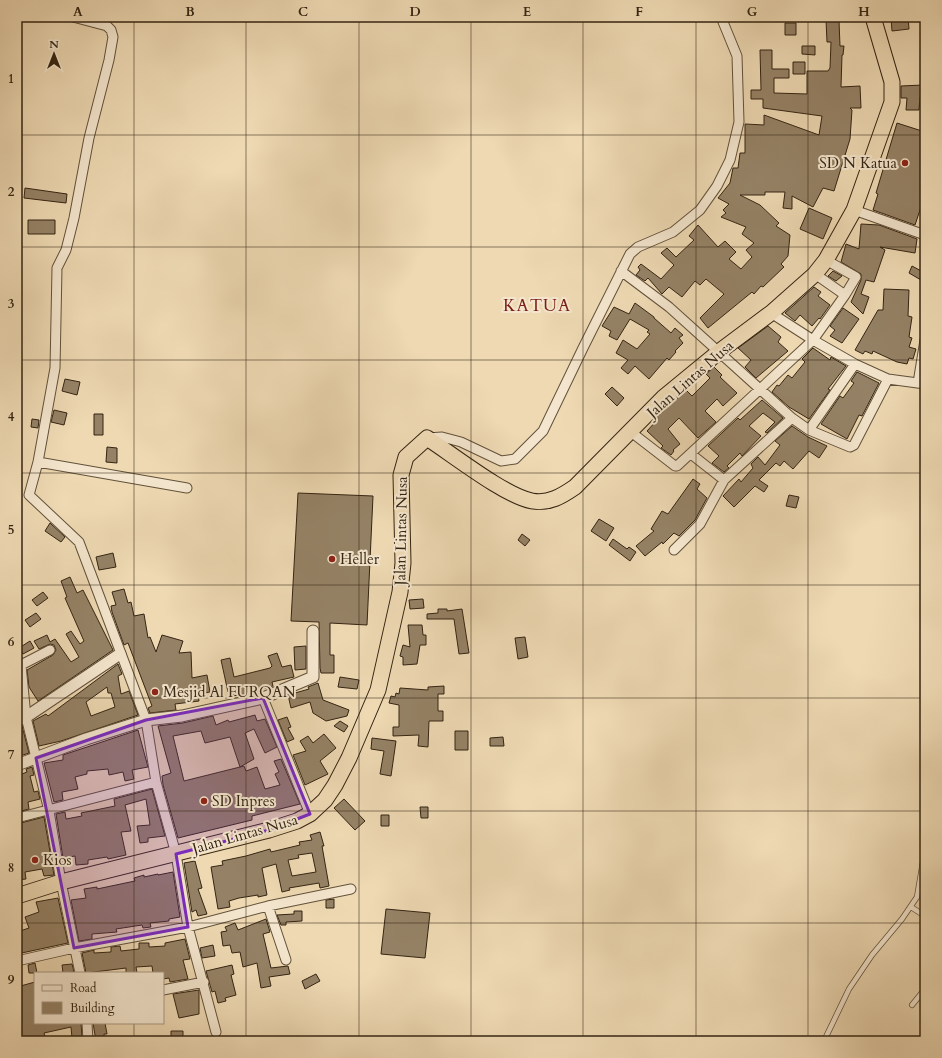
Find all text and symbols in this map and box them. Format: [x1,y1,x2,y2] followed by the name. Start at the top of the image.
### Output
[73,3,83,21] text: A
[185,3,195,21] text: B
[298,3,308,21] text: C
[409,3,421,21] text: D
[523,3,531,21] text: E
[635,3,643,21] text: F
[747,3,758,21] text: G
[858,3,870,21] text: H
[34,34,74,74] north arrow
[49,37,59,52] text: N
[8,70,14,88] text: 1
[819,153,898,173] place label: SD N Katua
[900,158,910,168] marker: SD N Katua
[8,183,15,201] text: 2
[503,294,571,317] district label: KATUA
[8,295,15,313] text: 3
[641,335,738,424] street label: Jalan Lintas Nusa
[8,408,15,426] text: 4
[390,476,412,588] street label: Jalan Lintas Nusa
[8,521,14,539] text: 5
[340,549,380,569] place label: Heller
[327,554,337,564] marker: Heller
[8,633,15,651] text: 6
[163,682,296,702] place label: Mesjid Al FURQAN
[150,687,160,697] marker: Mesjid Al FURQAN
[8,746,15,764] text: 7
[212,791,275,811] place label: SD Inpres
[199,796,209,806] marker: SD Inpres
[188,809,301,859] street label: Jalan Lintas Nusa
[43,850,72,870] place label: Kios
[30,855,40,865] marker: Kios
[8,859,14,877] text: 8
[8,971,15,989] text: 9
[34,972,164,1024] legend
[70,980,97,996] text: Road
[70,1000,115,1016] text: Building

